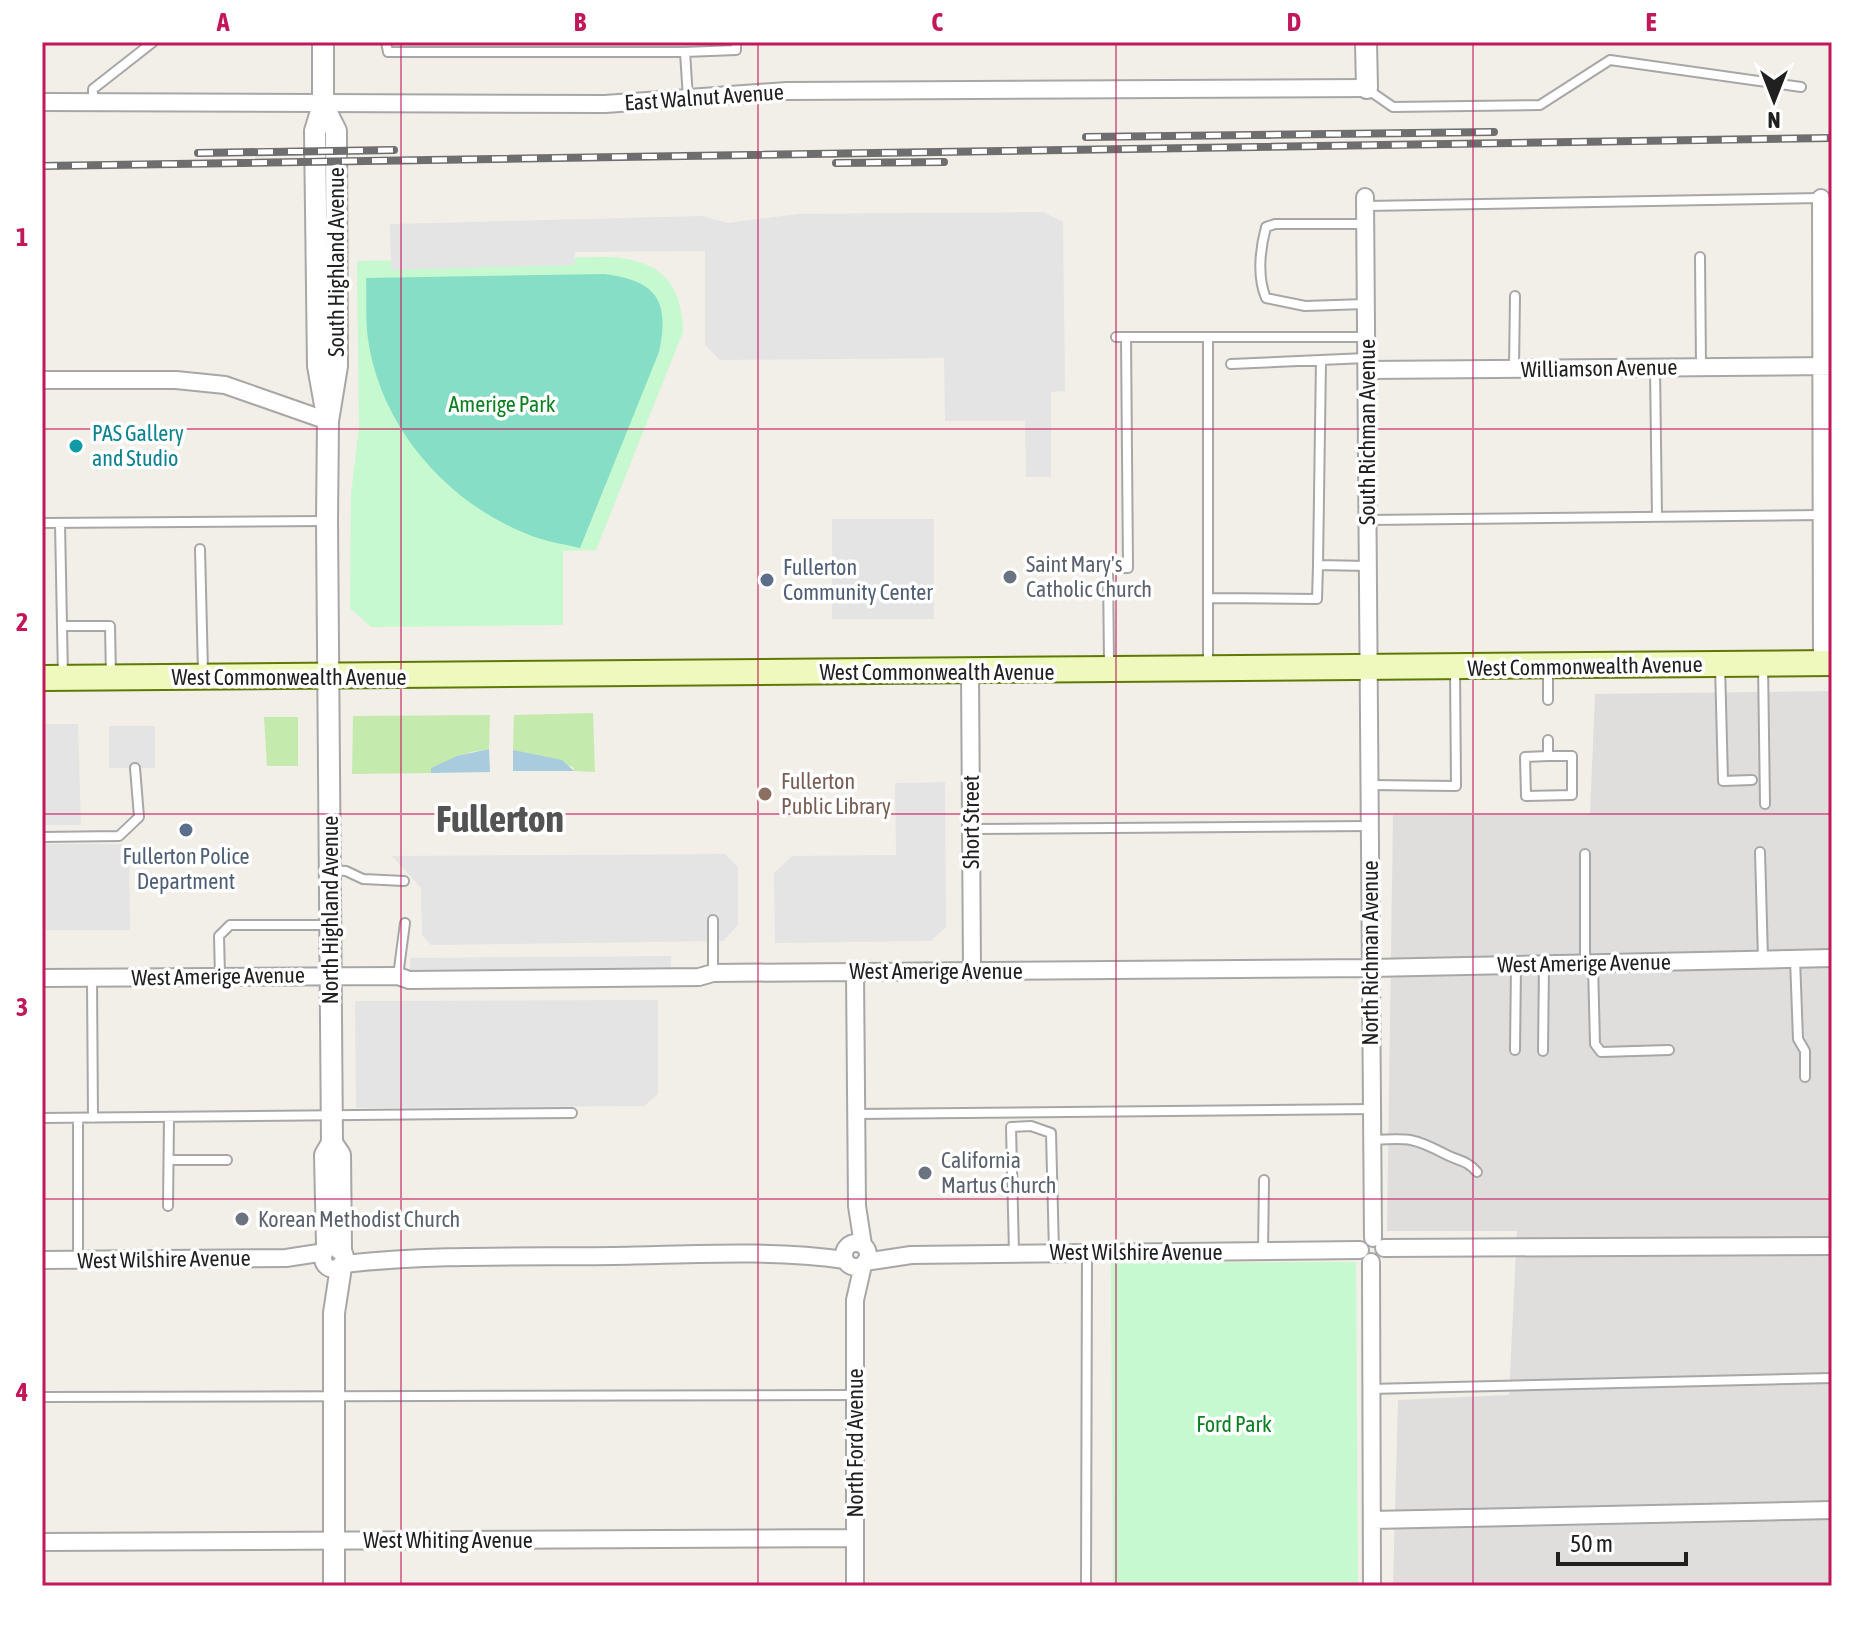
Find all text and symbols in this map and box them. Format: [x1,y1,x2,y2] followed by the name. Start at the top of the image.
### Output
[216,7,230,37] text: A
[574,7,587,37] text: B
[931,7,943,37] text: C
[1287,7,1301,37] text: D
[1645,7,1657,37] text: E
[1734,60,1814,140] north arrow
[623,78,785,116] street label: East Walnut Avenue
[1768,107,1780,133] text: N
[323,167,349,357] street label: South Highland Avenue
[16,222,28,252] text: 1
[1354,339,1380,525] street label: South Richman Avenue
[1521,354,1677,382] street label: Williamson Avenue
[449,391,556,417] park label: Amerige Park
[92,420,184,471] place label: PAS Gallery and Studio
[67,437,85,455] marker: PAS Gallery and Studio
[1026,551,1152,602] place label: Saint Mary's Catholic Church
[783,554,933,605] place label: Fullerton Community Center
[1001,568,1019,586] marker: Saint Mary's Catholic Church
[758,571,776,589] marker: Fullerton Community Center
[16,607,28,637] text: 2
[1467,651,1703,681] street label: West Commonwealth Avenue
[819,659,1055,685] street label: West Commonwealth Avenue
[171,664,407,690] street label: West Commonwealth Avenue
[781,768,891,819] place label: Fullerton Public Library
[958,775,984,869] street label: Short Street
[756,785,774,803] marker: Fullerton Public Library
[436,797,564,840] district label: Fullerton
[317,816,343,1004] street label: North Highland Avenue
[177,821,195,839] marker: Fullerton Police Department
[122,843,250,894] place label: Fullerton Police Department
[1357,860,1383,1046] street label: North Richman Avenue
[1497,948,1671,978] street label: West Amerige Avenue
[849,958,1023,984] street label: West Amerige Avenue
[131,961,305,991] street label: West Amerige Avenue
[16,992,28,1022] text: 3
[941,1147,1056,1198] place label: California Martus Church
[916,1164,934,1182] marker: California Martus Church
[258,1206,460,1232] place label: Korean Methodist Church
[233,1210,251,1228] marker: Korean Methodist Church
[1049,1239,1223,1265] street label: West Wilshire Avenue
[77,1244,251,1274] street label: West Wilshire Avenue
[842,1368,868,1518] street label: North Ford Avenue
[15,1377,28,1407] text: 4
[1196,1411,1272,1437] park label: Ford Park
[1558,1516,1686,1566] scale bar
[363,1527,533,1553] street label: West Whiting Avenue
[1570,1530,1613,1557] text: 50 m

